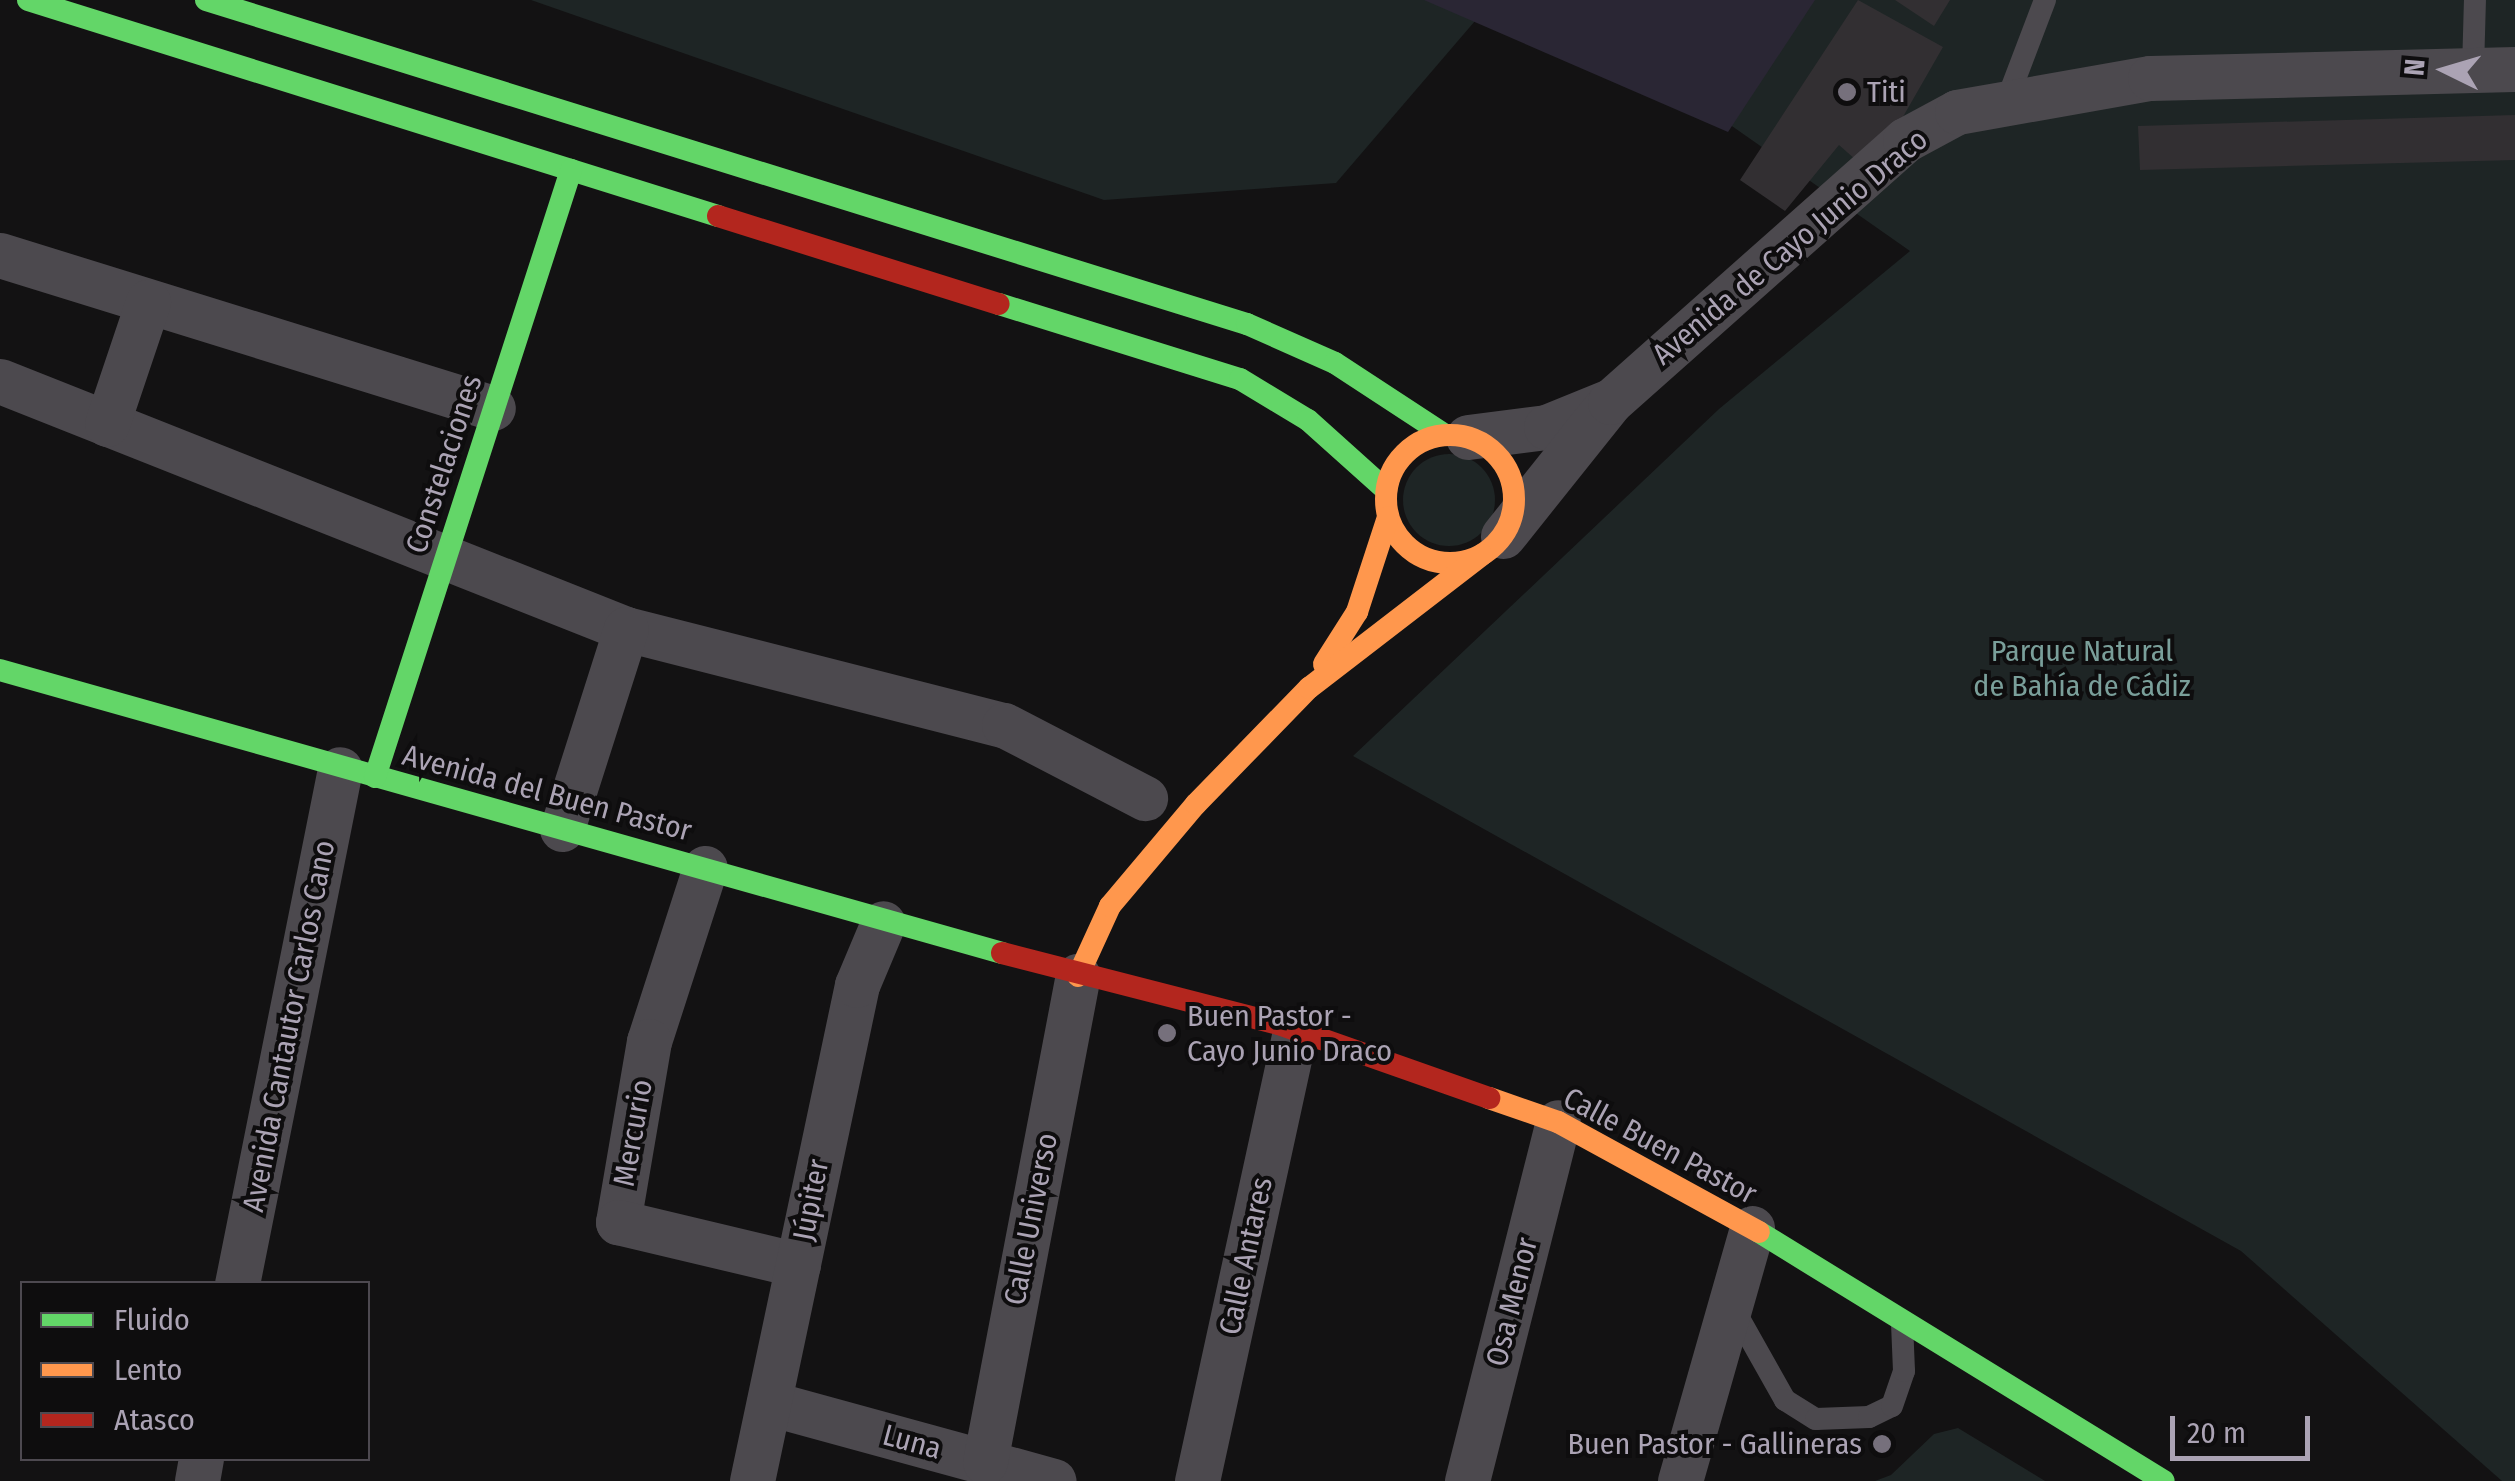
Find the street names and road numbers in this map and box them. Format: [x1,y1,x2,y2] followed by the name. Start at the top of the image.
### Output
[1645,121,1935,373] street label: Avenida de Cayo Junio Draco
[398,370,490,558] street label: Constelaciones
[399,737,695,849] street label: Avenida del Buen Pastor
[235,837,343,1215] street label: Avenida Cantautor Carlos Cano
[606,1077,660,1189] street label: Mercurio
[1557,1080,1763,1212] street label: Calle Buen Pastor
[997,1130,1065,1308] street label: Calle Universo
[786,1156,836,1244] street label: Júpiter
[1212,1174,1280,1338] street label: Calle Antares
[1479,1234,1545,1370] street label: Osa Menor
[879,1417,945,1467] street label: Luna

